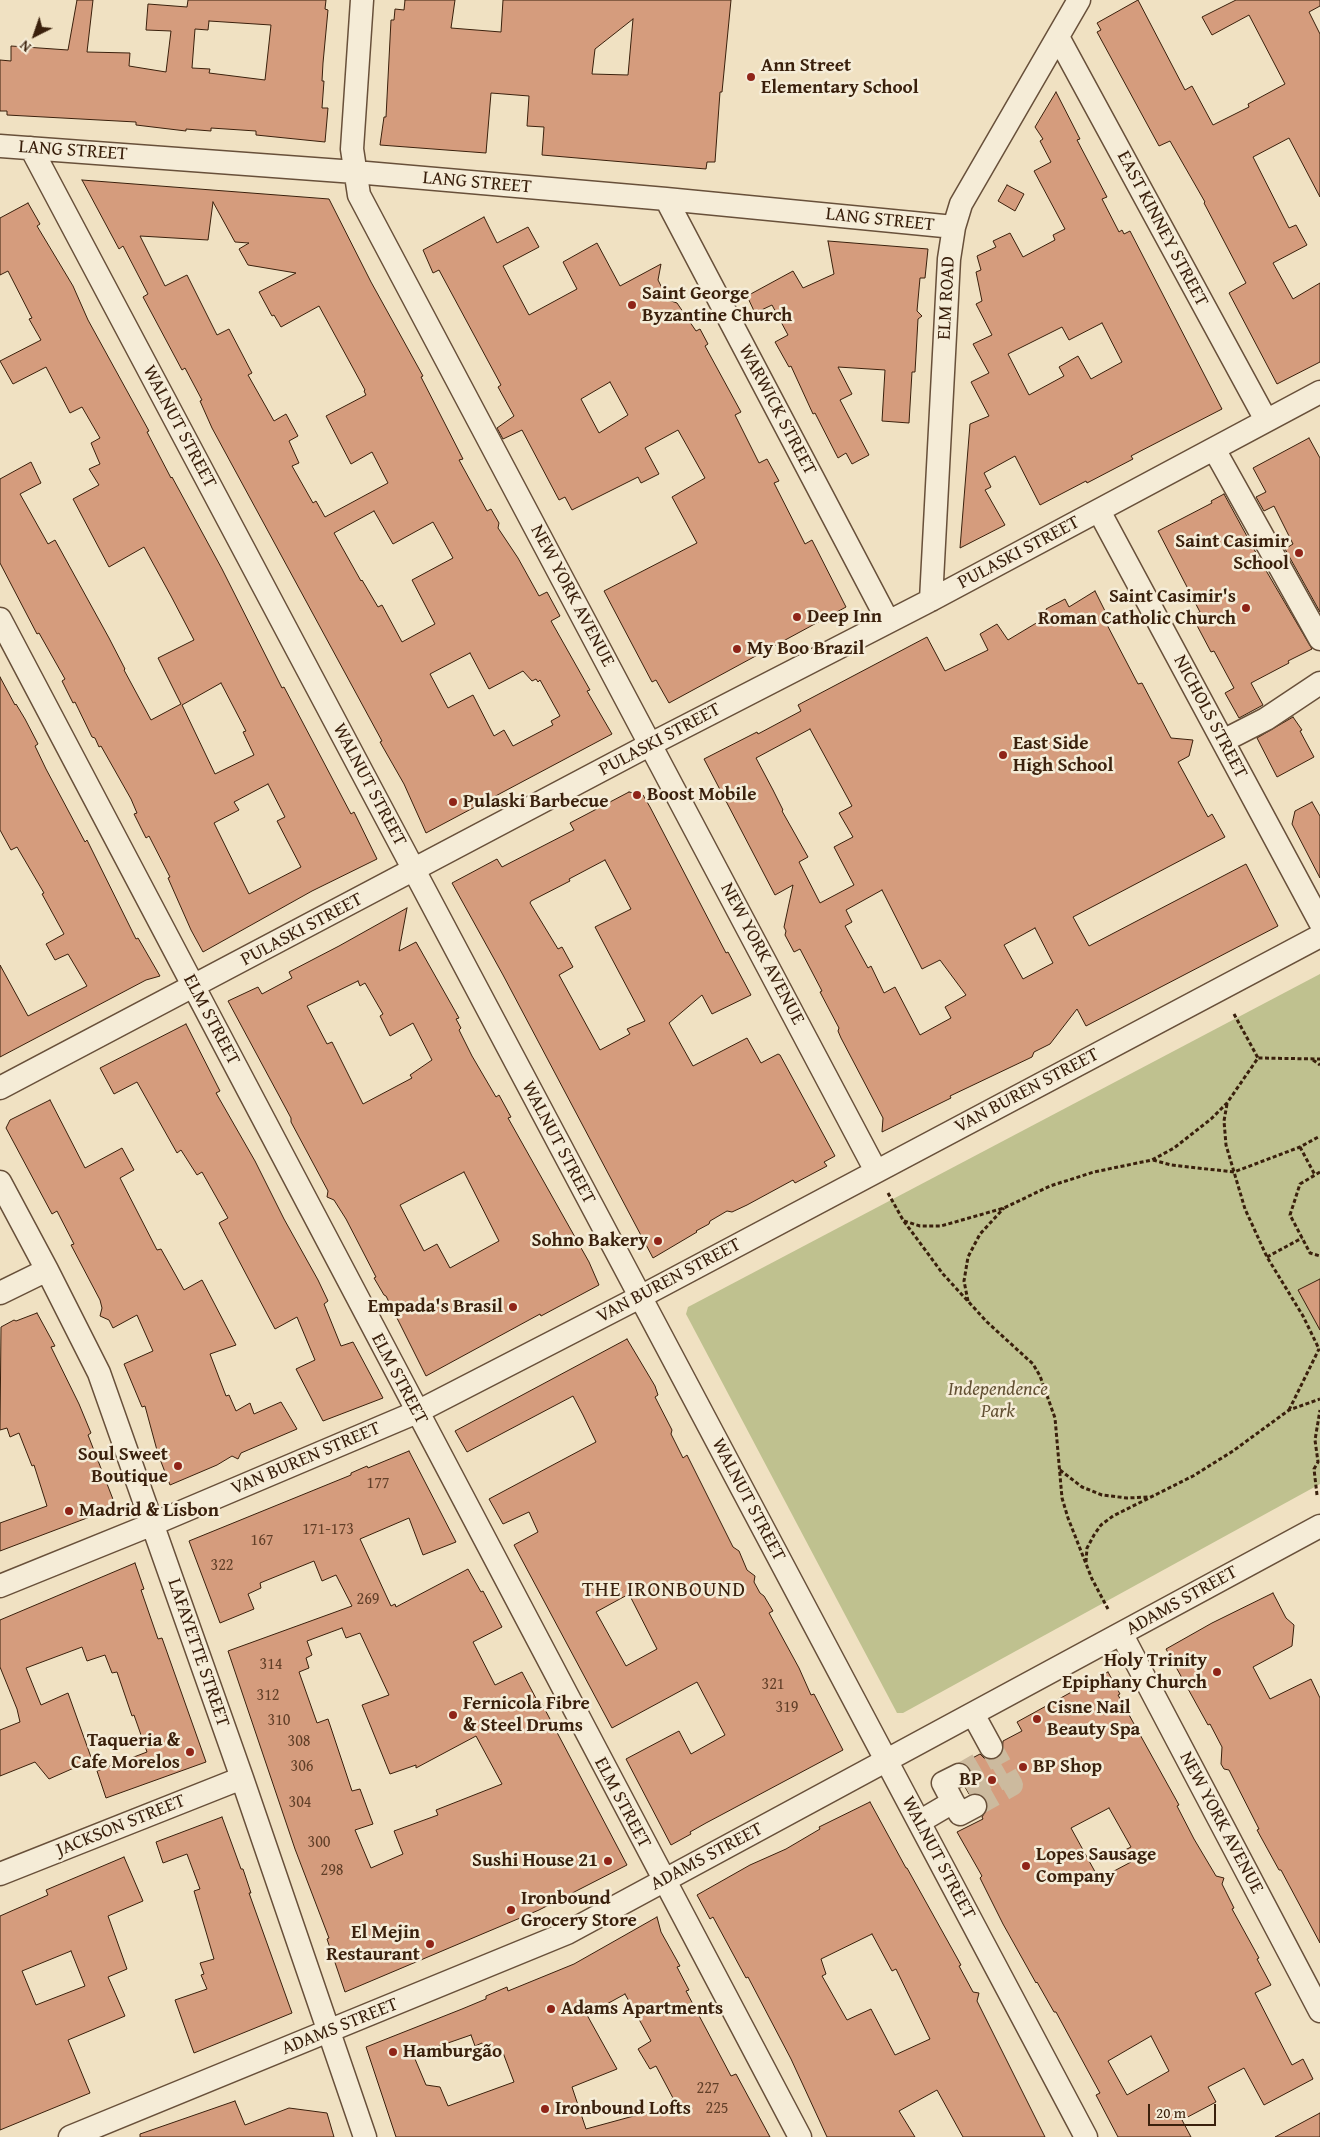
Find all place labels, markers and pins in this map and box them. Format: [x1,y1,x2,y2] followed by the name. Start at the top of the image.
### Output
[761,55,919,99] place label: Ann Street Elementary School
[745,71,757,83] marker: Ann Street Elementary School
[642,283,792,327] place label: Saint George Byzantine Church
[626,299,638,311] marker: Saint George Byzantine Church
[1175,531,1289,575] place label: Saint Casimir School
[1293,547,1305,559] marker: Saint Casimir School
[1038,586,1236,630] place label: Saint Casimir's Roman Catholic Church
[1240,602,1252,614] marker: Saint Casimir's Roman Catholic Church
[807,606,882,628] place label: Deep Inn
[791,611,803,623] marker: Deep Inn
[747,638,864,660] place label: My Boo Brazil
[731,643,743,655] marker: My Boo Brazil
[1013,733,1113,777] place label: East Side High School
[997,749,1009,761] marker: East Side High School
[647,784,756,806] place label: Boost Mobile
[631,789,643,801] marker: Boost Mobile
[463,791,609,813] place label: Pulaski Barbecue
[447,796,459,808] marker: Pulaski Barbecue
[531,1230,648,1252] place label: Sohno Bakery
[652,1235,664,1247] marker: Sohno Bakery
[368,1296,503,1318] place label: Empada's Brasil
[507,1301,519,1313] marker: Empada's Brasil
[78,1444,168,1488] place label: Soul Sweet Boutique
[172,1460,184,1472] marker: Soul Sweet Boutique
[79,1500,219,1522] place label: Madrid & Lisbon
[63,1505,75,1517] marker: Madrid & Lisbon
[1062,1650,1207,1694] place label: Holy Trinity Epiphany Church
[1211,1666,1223,1678] marker: Holy Trinity Epiphany Church
[463,1693,590,1737] place label: Fernicola Fibre & Steel Drums
[1047,1697,1140,1741] place label: Cisne Nail Beauty Spa
[447,1709,459,1721] marker: Fernicola Fibre & Steel Drums
[1031,1713,1043,1725] marker: Cisne Nail Beauty Spa
[71,1730,180,1774] place label: Taqueria & Cafe Morelos
[184,1746,196,1758] marker: Taqueria & Cafe Morelos
[1033,1756,1102,1778] place label: BP Shop
[1017,1761,1029,1773] marker: BP Shop
[959,1769,982,1791] place label: BP
[986,1774,998,1786] marker: BP
[1036,1844,1156,1888] place label: Lopes Sausage Company
[472,1850,598,1872] place label: Sushi House 21
[602,1855,614,1867] marker: Sushi House 21
[1020,1860,1032,1872] marker: Lopes Sausage Company
[521,1888,637,1932] place label: Ironbound Grocery Store
[505,1904,517,1916] marker: Ironbound Grocery Store
[326,1922,420,1966] place label: El Mejin Restaurant
[424,1938,436,1950] marker: El Mejin Restaurant
[561,1998,723,2020] place label: Adams Apartments
[545,2003,557,2015] marker: Adams Apartments
[403,2041,502,2063] place label: Hamburgão
[387,2046,399,2058] marker: Hamburgão
[555,2098,691,2120] place label: Ironbound Lofts
[539,2103,551,2115] marker: Ironbound Lofts

